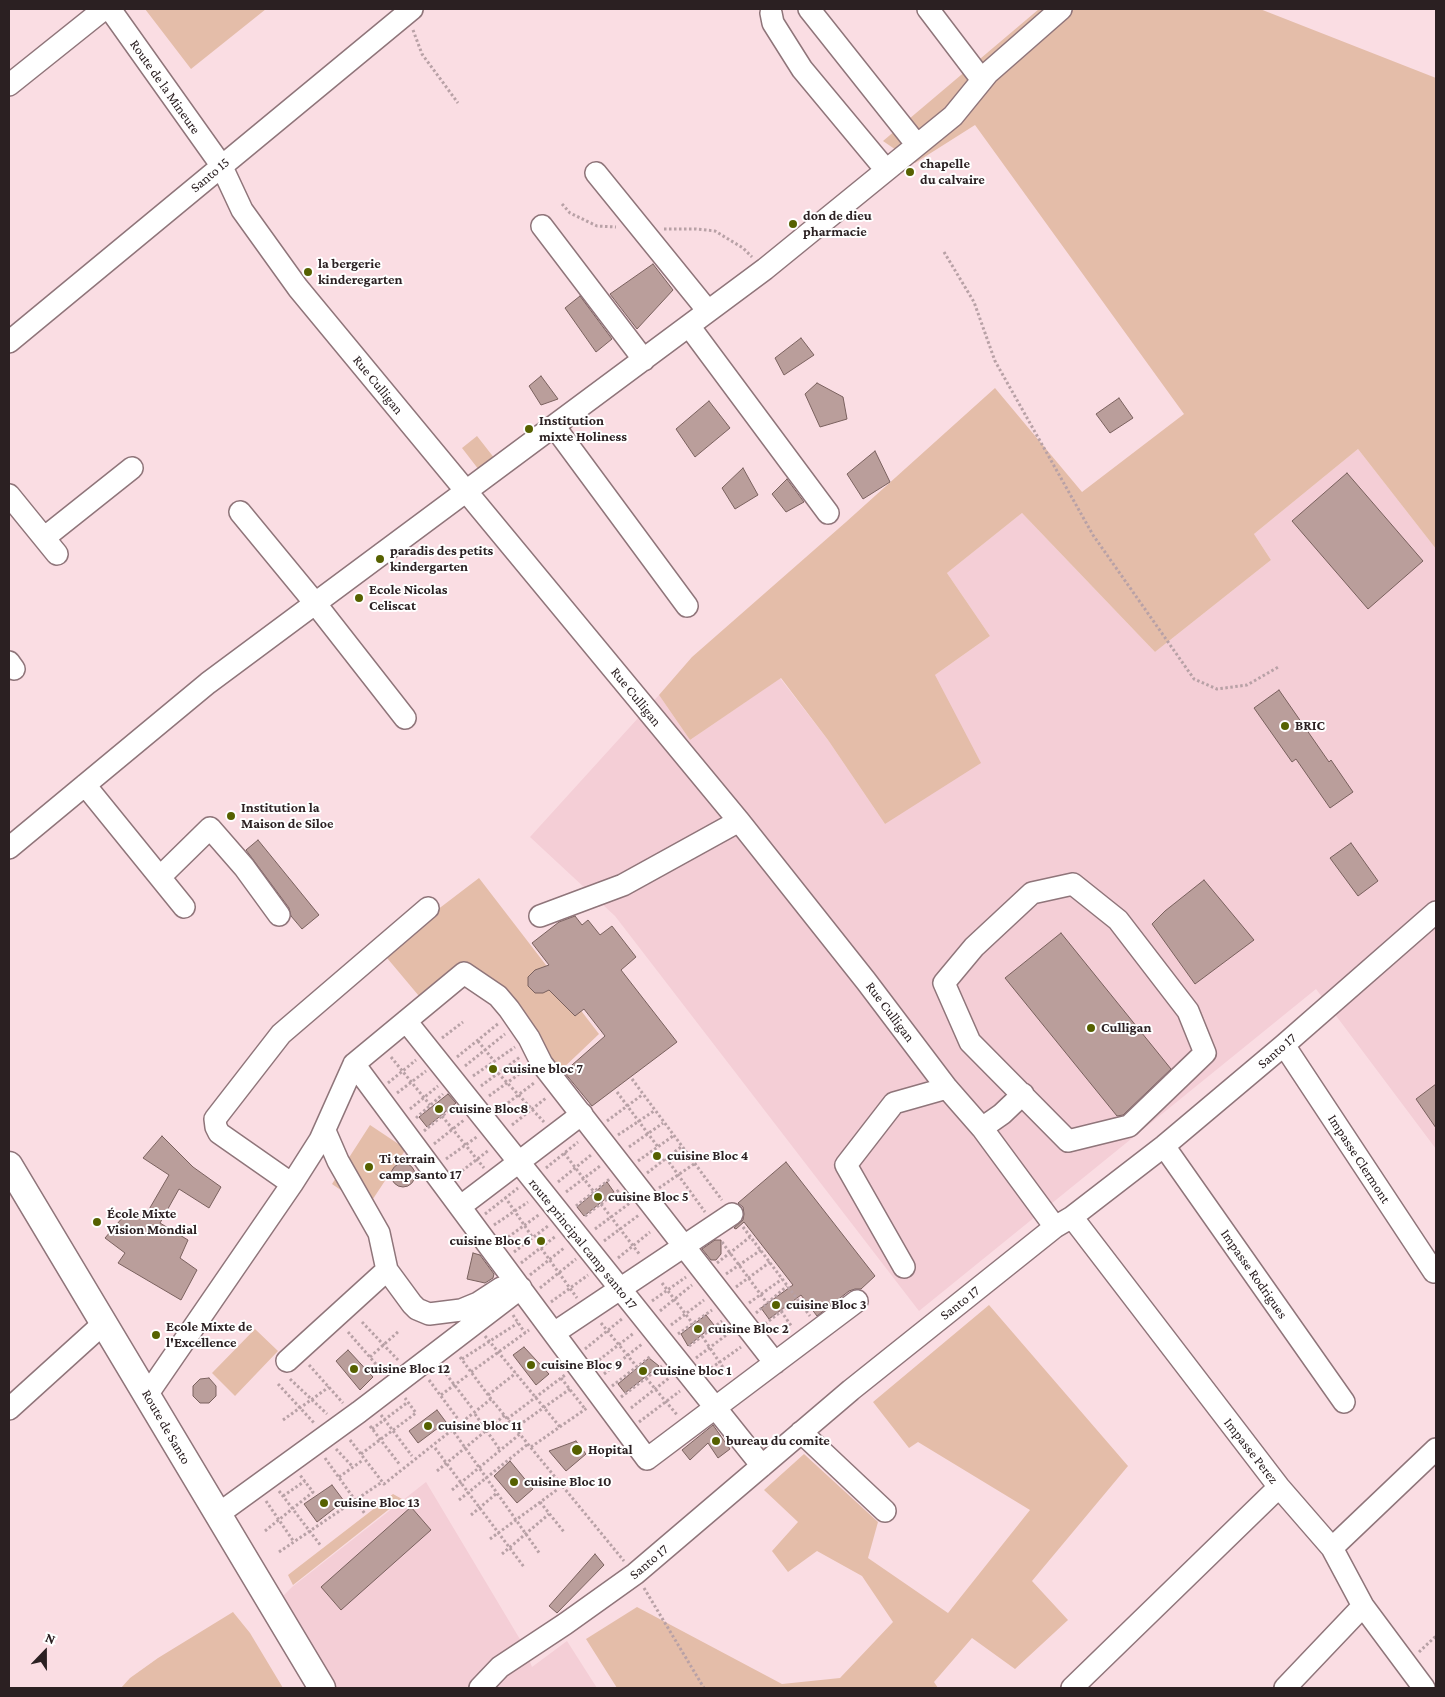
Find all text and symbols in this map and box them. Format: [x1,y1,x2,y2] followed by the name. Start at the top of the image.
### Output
[126,37,204,137] street label: Route de la Mineure
[187,154,233,196] street label: Santo 15
[920,156,985,188] place label: chapelle du calvaire
[904,166,916,178] marker: chapelle du calvaire
[803,208,872,240] place label: don de dieu pharmacie
[787,218,799,230] marker: don de dieu pharmacie
[318,256,402,288] place label: la bergerie kinderegarten
[302,266,314,278] marker: la bergerie kinderegarten
[349,352,407,418] street label: Rue Culligan
[539,413,627,446] place label: Institution mixte Holiness
[523,423,535,435] marker: Institution mixte Holiness
[390,543,493,576] place label: paradis des petits kindergarten
[374,553,386,565] marker: paradis des petits kindergarten
[369,582,447,614] place label: Ecole Nicolas Celiscat
[353,592,365,604] marker: Ecole Nicolas Celiscat
[607,664,665,730] street label: Rue Culligan
[1295,718,1325,734] place label: BRIC
[1279,720,1291,732] marker: BRIC
[241,800,334,832] place label: Institution la Maison de Siloe
[225,810,237,822] marker: Institution la Maison de Siloe
[862,979,918,1045] street label: Rue Culligan
[1101,1020,1151,1036] place label: Culligan
[1085,1022,1097,1034] marker: Culligan
[1254,1030,1300,1072] street label: Santo 17
[503,1061,583,1077] place label: cuisine bloc 7
[487,1063,499,1075] marker: cuisine bloc 7
[449,1101,528,1117] place label: cuisine Bloc8
[433,1103,445,1115] marker: cuisine Bloc8
[1324,1111,1394,1207] street label: Impasse Clermont
[667,1148,748,1164] place label: cuisine Bloc 4
[651,1150,663,1162] marker: cuisine Bloc 4
[379,1151,462,1184] place label: Ti terrain camp santo 17
[363,1161,375,1173] marker: Ti terrain camp santo 17
[525,1175,641,1313] street label: route principal camp santo 17
[608,1189,689,1205] place label: cuisine Bloc 5
[592,1191,604,1203] marker: cuisine Bloc 5
[107,1206,197,1238] place label: École Mixte Vision Mondial
[91,1216,103,1228] marker: École Mixte Vision Mondial
[1217,1226,1291,1322] street label: Impasse Rodrigues
[450,1233,531,1249] place label: cuisine Bloc 6
[535,1235,547,1247] marker: cuisine Bloc 6
[937,1282,983,1324] street label: Santo 17
[786,1297,867,1313] place label: cuisine Bloc 3
[770,1299,782,1311] marker: cuisine Bloc 3
[166,1319,252,1351] place label: Ecole Mixte de l'Excellence
[708,1321,789,1337] place label: cuisine Bloc 2
[692,1323,704,1335] marker: cuisine Bloc 2
[150,1329,162,1341] marker: Ecole Mixte de l'Excellence
[541,1357,622,1373] place label: cuisine Bloc 9
[525,1359,537,1371] marker: cuisine Bloc 9
[364,1361,450,1377] place label: cuisine Bloc 12
[348,1363,360,1375] marker: cuisine Bloc 12
[653,1363,731,1379] place label: cuisine bloc 1
[637,1365,649,1377] marker: cuisine bloc 1
[138,1387,194,1467] street label: Route de Santo
[1220,1415,1282,1487] street label: Impasse Perez
[438,1418,522,1434] place label: cuisine bloc 11
[422,1420,434,1432] marker: cuisine bloc 11
[726,1433,830,1449] place label: bureau du comite
[710,1435,722,1447] marker: bureau du comite
[588,1442,633,1458] place label: Hopital
[570,1443,584,1457] marker: Hopital
[524,1474,612,1490] place label: cuisine Bloc 10
[508,1476,520,1488] marker: cuisine Bloc 10
[334,1495,420,1511] place label: cuisine Bloc 13
[318,1497,330,1509] marker: cuisine Bloc 13
[626,1541,672,1583] street label: Santo 17
[20,1627,70,1677] north arrow
[43,1629,58,1647] text: N

